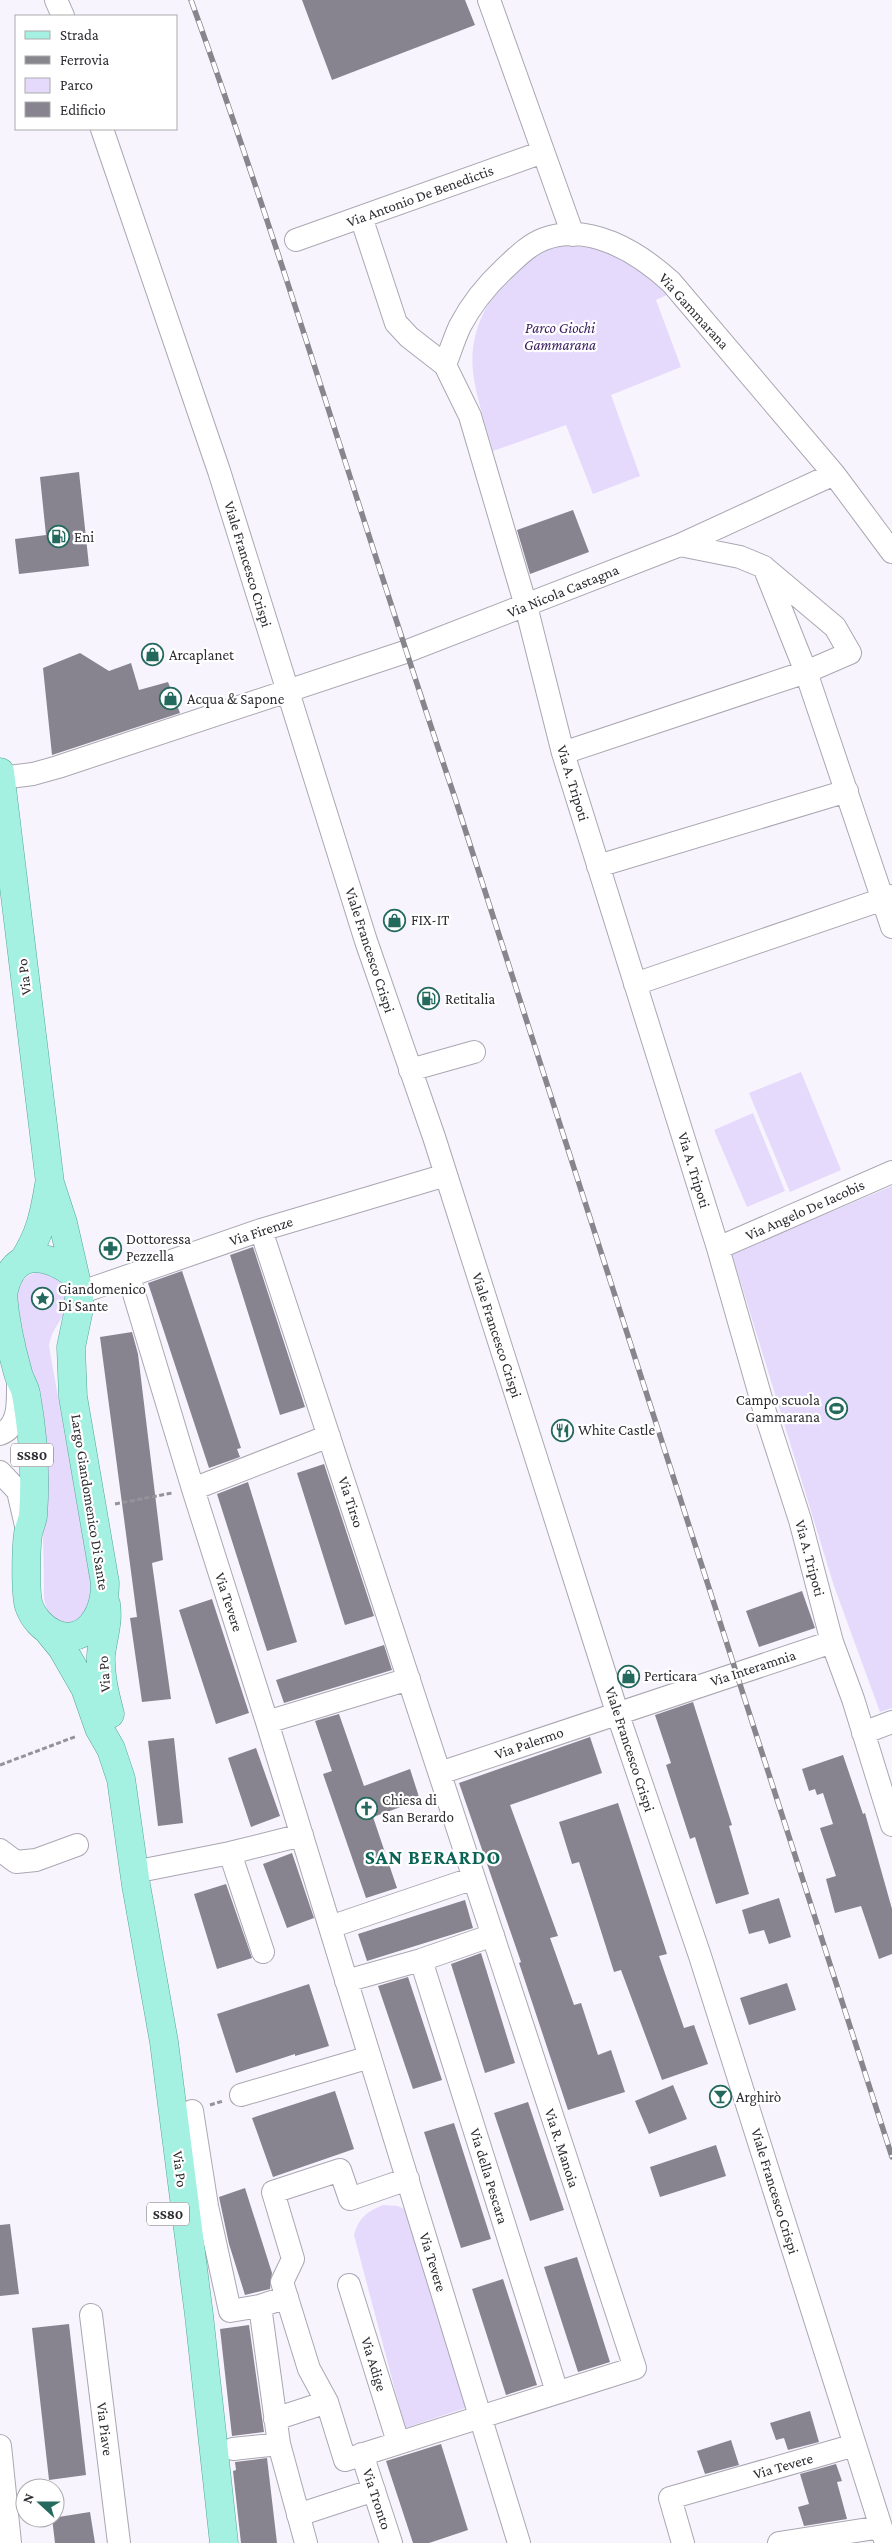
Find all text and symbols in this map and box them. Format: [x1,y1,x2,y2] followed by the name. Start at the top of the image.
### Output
[15,15,178,130] legend
[60,27,99,43] text: Strada
[60,52,109,68] text: Ferrovia
[60,77,93,93] text: Parco
[60,102,106,118] text: Edificio
[345,162,496,230] street label: Via Antonio De Benedictis
[656,270,732,352] street label: Via Gammarana
[524,320,596,353] park label: Parco Giochi Gammarana
[220,499,275,629] street label: Viale Francesco Crispi
[46,525,70,549] fuel station icon: Eni
[74,529,94,545] place label: Eni
[505,561,621,622] street label: Via Nicola Castagna
[141,643,165,667] shop icon: Arcaplanet
[169,647,235,664] place label: Arcaplanet
[159,687,183,711] shop icon: Acqua & Sapone
[187,691,285,708] place label: Acqua & Sapone
[553,743,592,823] street label: Via A. Tripoti
[341,885,398,1015] street label: Viale Francesco Crispi
[383,908,407,932] shop icon: FIX-IT
[411,912,449,928] place label: FIX-IT
[14,958,34,996] street label: Via Po
[417,987,441,1011] fuel station icon: Retitalia
[445,991,495,1007] place label: Retitalia
[674,1130,713,1210] street label: Via A. Tripoti
[743,1177,867,1244] street label: Via Angelo De Iacobis
[227,1213,295,1249] street label: Via Firenze
[126,1231,191,1264] place label: Dottoressa Pezzella
[98,1236,122,1260] pharmacy icon: Dottoressa Pezzella
[468,1270,525,1400] street label: Viale Francesco Crispi
[58,1281,146,1314] place label: Giandomenico Di Sante
[30,1286,54,1310] place icon: Giandomenico Di Sante
[736,1392,820,1425] place label: Campo scuola Gammarana
[824,1397,848,1421] sports icon: Campo scuola Gammarana
[67,1413,112,1592] street label: Largo Giandomenico Di Sante
[550,1418,574,1442] restaurant icon: White Castle
[578,1422,656,1438] place label: White Castle
[11,1444,53,1466] road number: SS80
[335,1474,367,1530] street label: Via Tirso
[791,1518,828,1598] street label: Via A. Tripoti
[212,1570,246,1634] street label: Via Tevere
[708,1647,798,1689] street label: Via Interamnia
[95,1655,113,1693] street label: Via Po
[616,1664,640,1688] shop icon: Perticara
[644,1668,697,1684] place label: Perticara
[601,1684,658,1814] street label: Viale Francesco Crispi
[493,1724,565,1762] street label: Via Palermo
[382,1792,454,1825] place label: Chiesa di San Berardo
[354,1797,378,1821] church icon: Chiesa di San Berardo
[365,1846,501,1868] district label: SAN BERARDO
[708,2085,732,2109] bar icon: Arghirò
[736,2089,781,2106] place label: Arghirò
[542,2106,582,2190] street label: Via R. Manoia
[467,2126,511,2226] street label: Via della Pescara
[747,2126,802,2256] street label: Viale Francesco Crispi
[170,2150,190,2188] street label: Via Po
[147,2202,189,2226] road number: SS80
[416,2230,450,2294] street label: Via Tevere
[357,2335,390,2394] street label: Via Adige
[94,2401,116,2457] street label: Via Piave
[751,2450,815,2482] street label: Via Tevere
[360,2467,394,2531] street label: Via Tronto
[15,2478,65,2528] north arrow
[19,2491,37,2506] text: N

